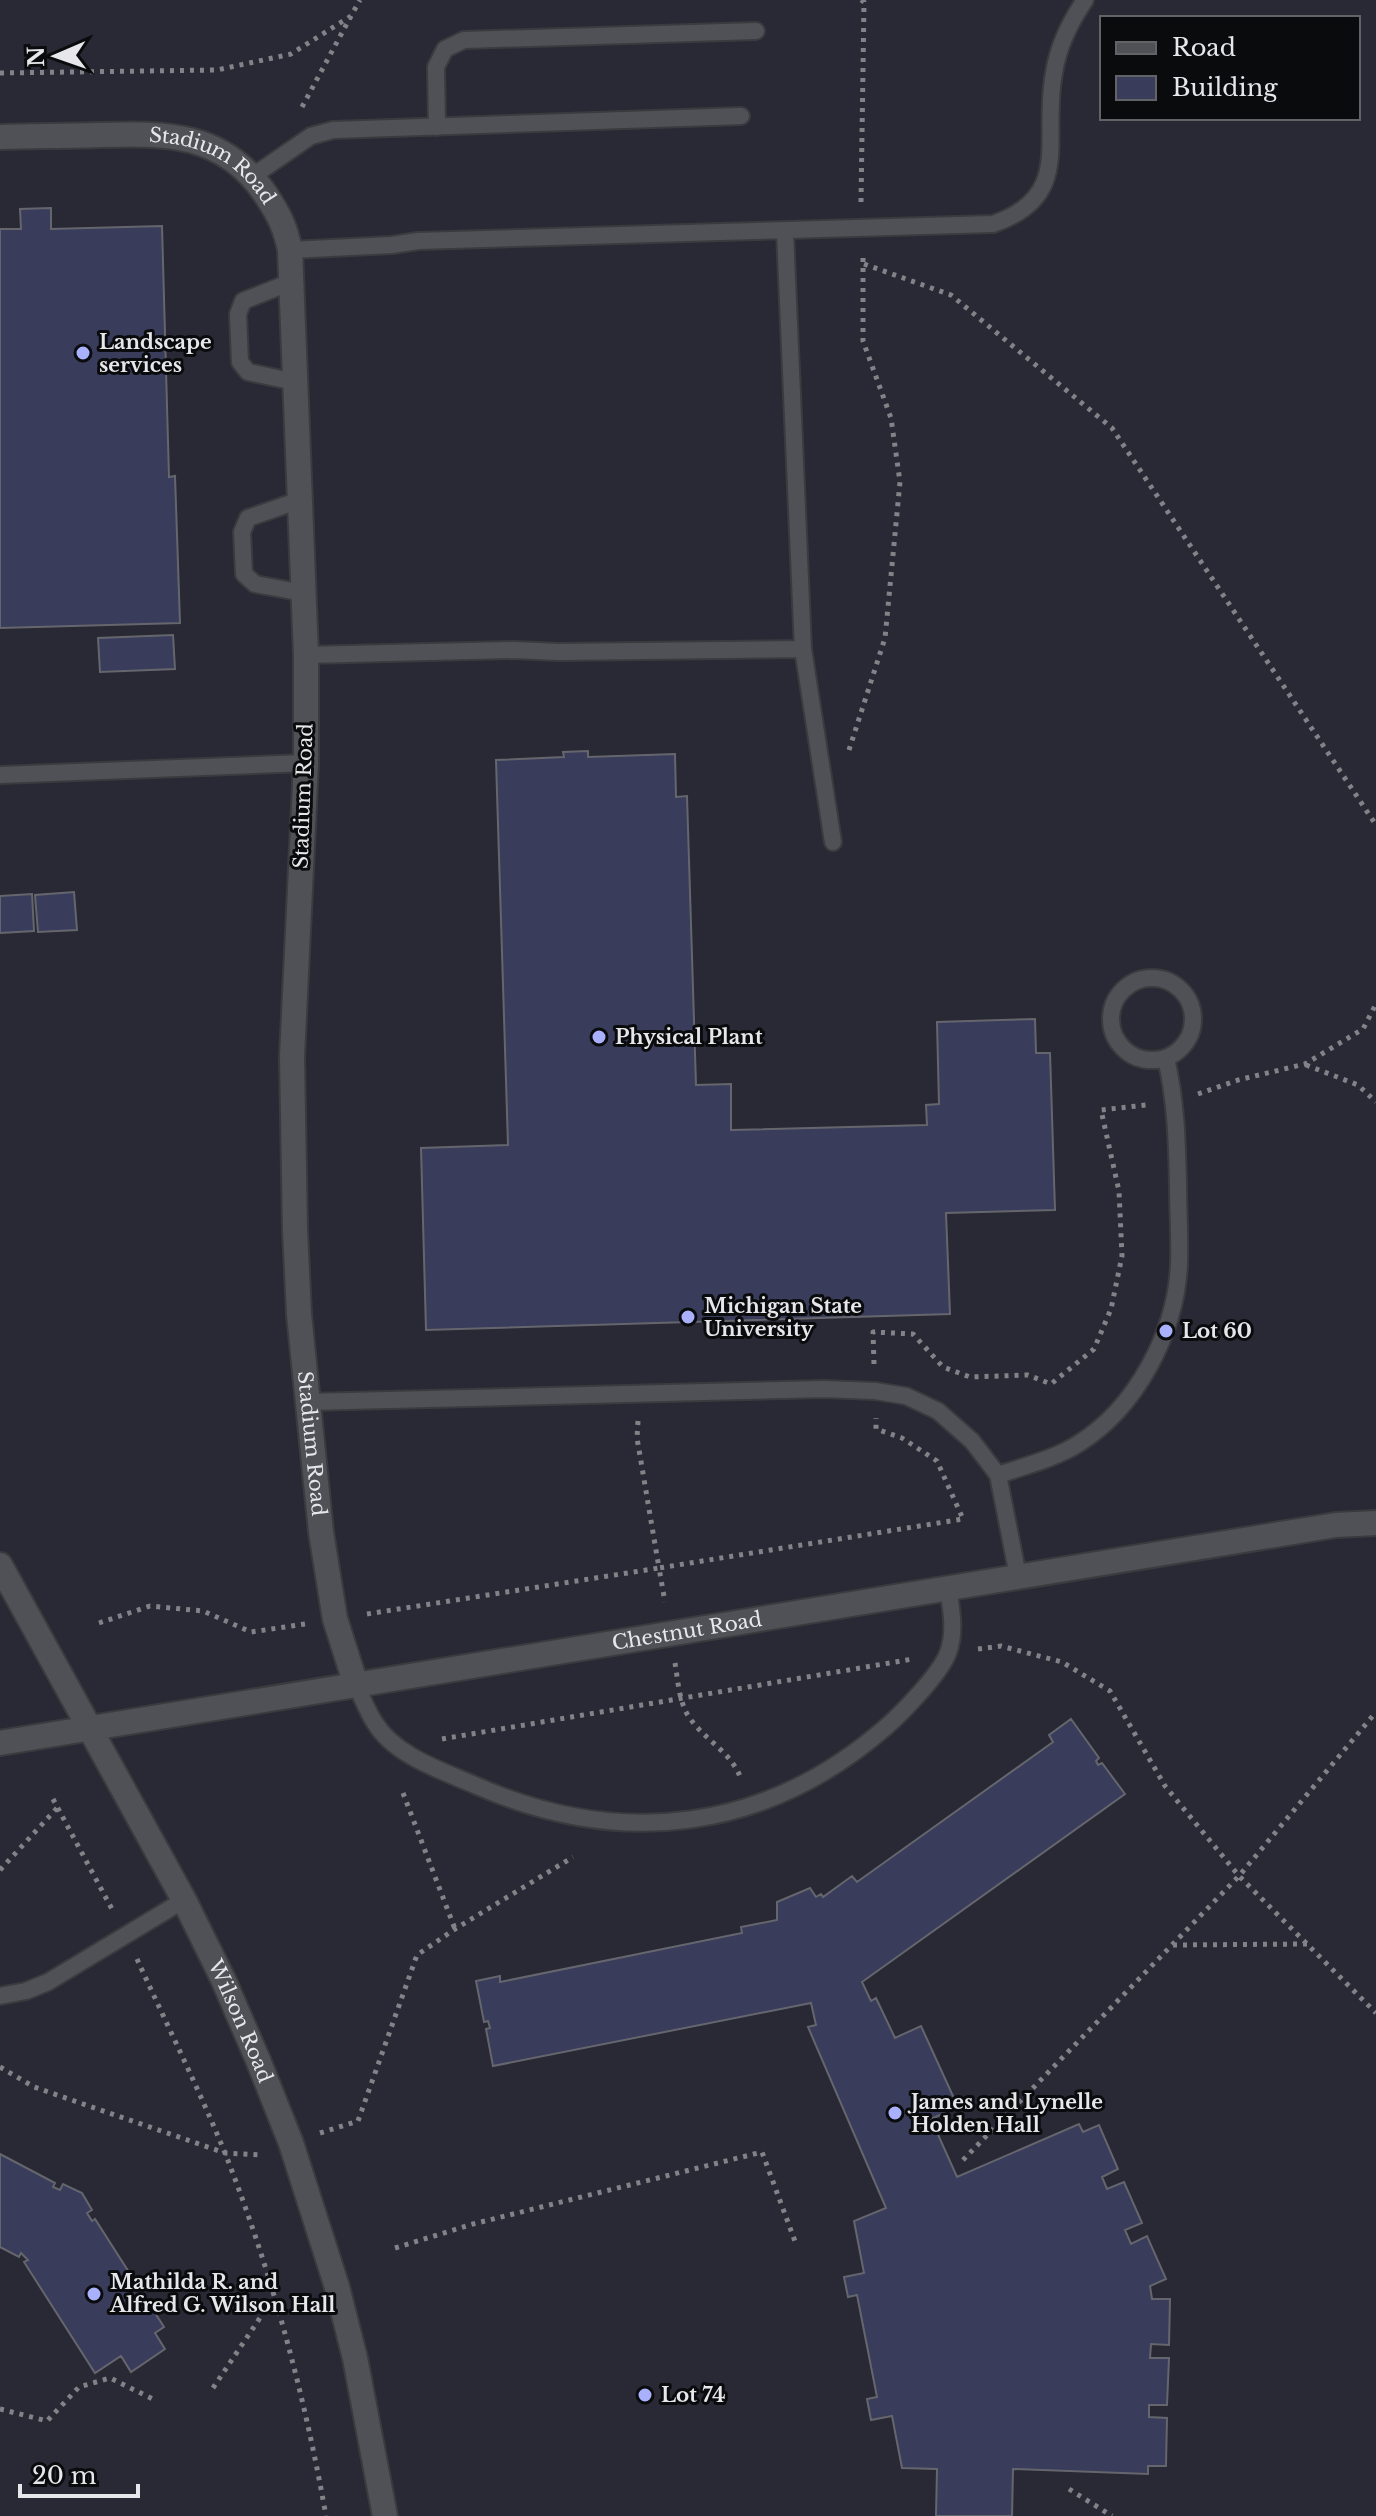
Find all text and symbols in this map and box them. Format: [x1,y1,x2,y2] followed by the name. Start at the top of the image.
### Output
[16,16,96,96] north arrow
[1100,16,1360,120] legend
[1172,33,1236,62] text: Road
[23,46,50,67] text: N
[1172,73,1278,102] text: Building
[148,123,281,209] street label: Stadium Road
[99,330,212,377] place label: Landscape services
[74,344,92,362] marker: Landscape services
[288,723,318,869] street label: Stadium Road
[615,1025,763,1049] place label: Physical Plant
[590,1028,608,1046] marker: Physical Plant
[704,1294,862,1341] place label: Michigan State University
[679,1308,697,1326] marker: Michigan State University
[1182,1319,1252,1343] place label: Lot 60
[1157,1322,1175,1340] marker: Lot 60
[293,1370,331,1517] street label: Stadium Road
[610,1607,764,1655] street label: Chestnut Road
[203,1955,278,2086] street label: Wilson Road
[907,2090,1103,2137] place label: James and Lynelle Holden Hall
[886,2104,904,2122] marker: James and Lynelle Holden Hall
[109,2270,335,2317] place label: Mathilda R. and Alfred G. Wilson Hall
[85,2285,103,2303] marker: Mathilda R. and Alfred G. Wilson Hall
[661,2383,726,2407] place label: Lot 74
[636,2386,654,2404] marker: Lot 74
[20,2448,138,2498] scale bar
[32,2461,97,2490] text: 20 m

